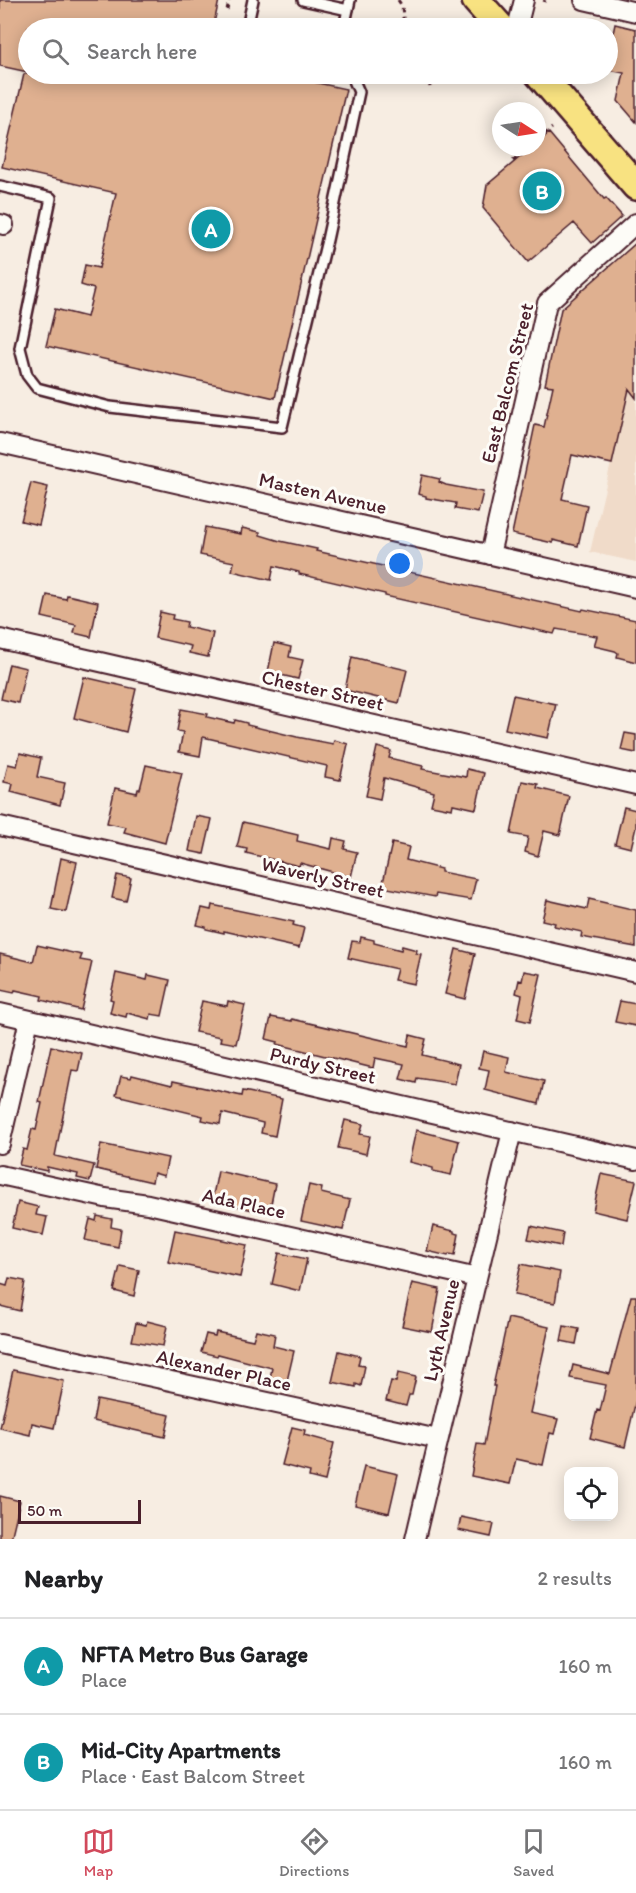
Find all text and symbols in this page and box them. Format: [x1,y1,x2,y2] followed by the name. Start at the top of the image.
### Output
[18,18,618,84] search box
[39,35,72,68] icon: search
[87,38,197,65] text: Search here
[492,102,546,156] north arrow
[522,168,562,213] pin: B
[192,206,230,252] pin: A
[476,300,539,466] street label: East Balcom Street
[257,467,389,519] street label: Masten Avenue
[385,549,414,578] your location
[259,664,387,716] street label: Chester Street
[259,851,387,903] street label: Waverly Street
[268,1041,378,1089] street label: Purdy Street
[200,1182,288,1224] street label: Ada Place
[418,1276,464,1384] street label: Lyth Avenue
[154,1344,294,1396] street label: Alexander Place
[564,1467,618,1521] map controls
[564,1467,618,1521] button: locate
[18,1497,141,1524] scale bar
[27,1501,62,1520] text: 50 m
[24,1562,103,1594] text: Nearby
[538,1566,612,1590] text: 2 results
[81,1641,308,1668] text: NFTA Metro Bus Garage
[37,1654,50,1678] text: A
[559,1654,612,1678] text: 160 m
[81,1668,127,1692] text: Place
[81,1737,281,1764] text: Mid-City Apartments
[37,1750,50,1774] text: B
[559,1750,612,1774] text: 160 m
[81,1764,305,1788] text: Place · East Balcom Street
[82,1825,115,1880] tab: Map
[279,1825,349,1880] tab: Directions
[513,1825,554,1880] tab: Saved

